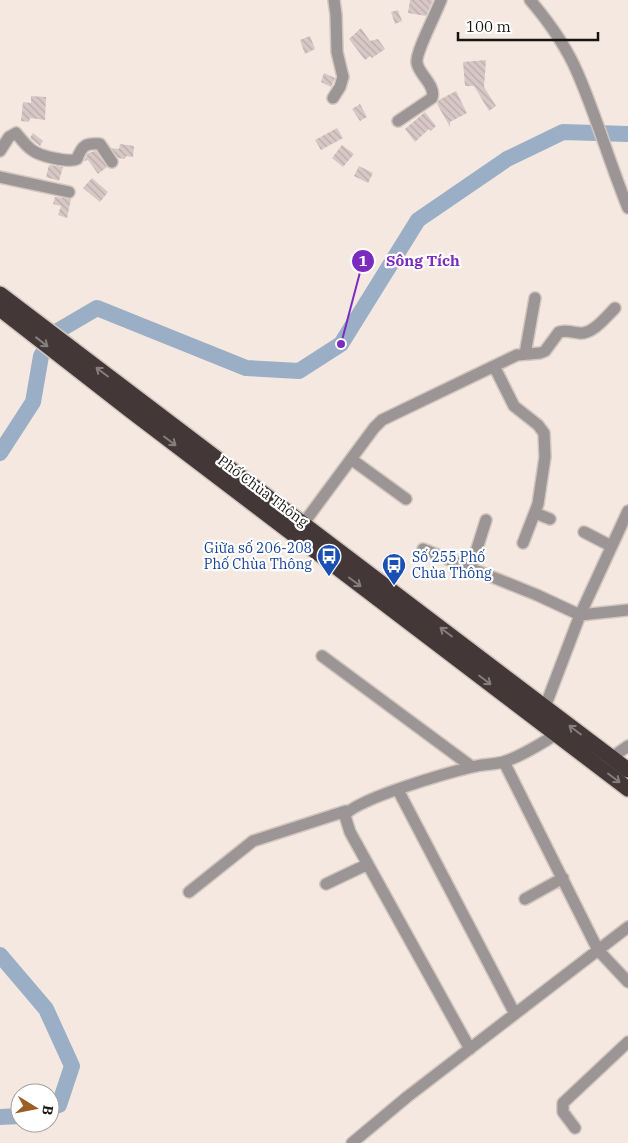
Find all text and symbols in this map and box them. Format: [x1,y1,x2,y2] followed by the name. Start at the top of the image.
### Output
[458,10,598,42] scale bar
[466,17,511,36] text: 100 m
[351,246,470,276] callout: Sông Tích
[358,251,368,270] text: 1
[386,251,460,270] text: Sông Tích
[35,336,48,347] one-way arrow
[96,366,109,377] one-way arrow
[163,436,177,446] one-way arrow
[214,451,312,531] street label: Phố Chùa Thông
[204,539,312,573] place label: Giữa số 206-208 Phố Chùa Thông
[316,543,342,577] bus stop icon: Giữa số 206-208 Phố Chùa Thông
[412,548,492,582] place label: Số 255 Phố Chùa Thông
[381,552,407,586] bus stop icon: Số 255 Phố Chùa Thông
[348,576,361,587] one-way arrow
[440,627,453,638] one-way arrow
[478,674,491,685] one-way arrow
[569,725,582,736] one-way arrow
[607,773,621,783] one-way arrow
[10,1083,60,1133] north arrow
[38,1104,58,1117] text: B

